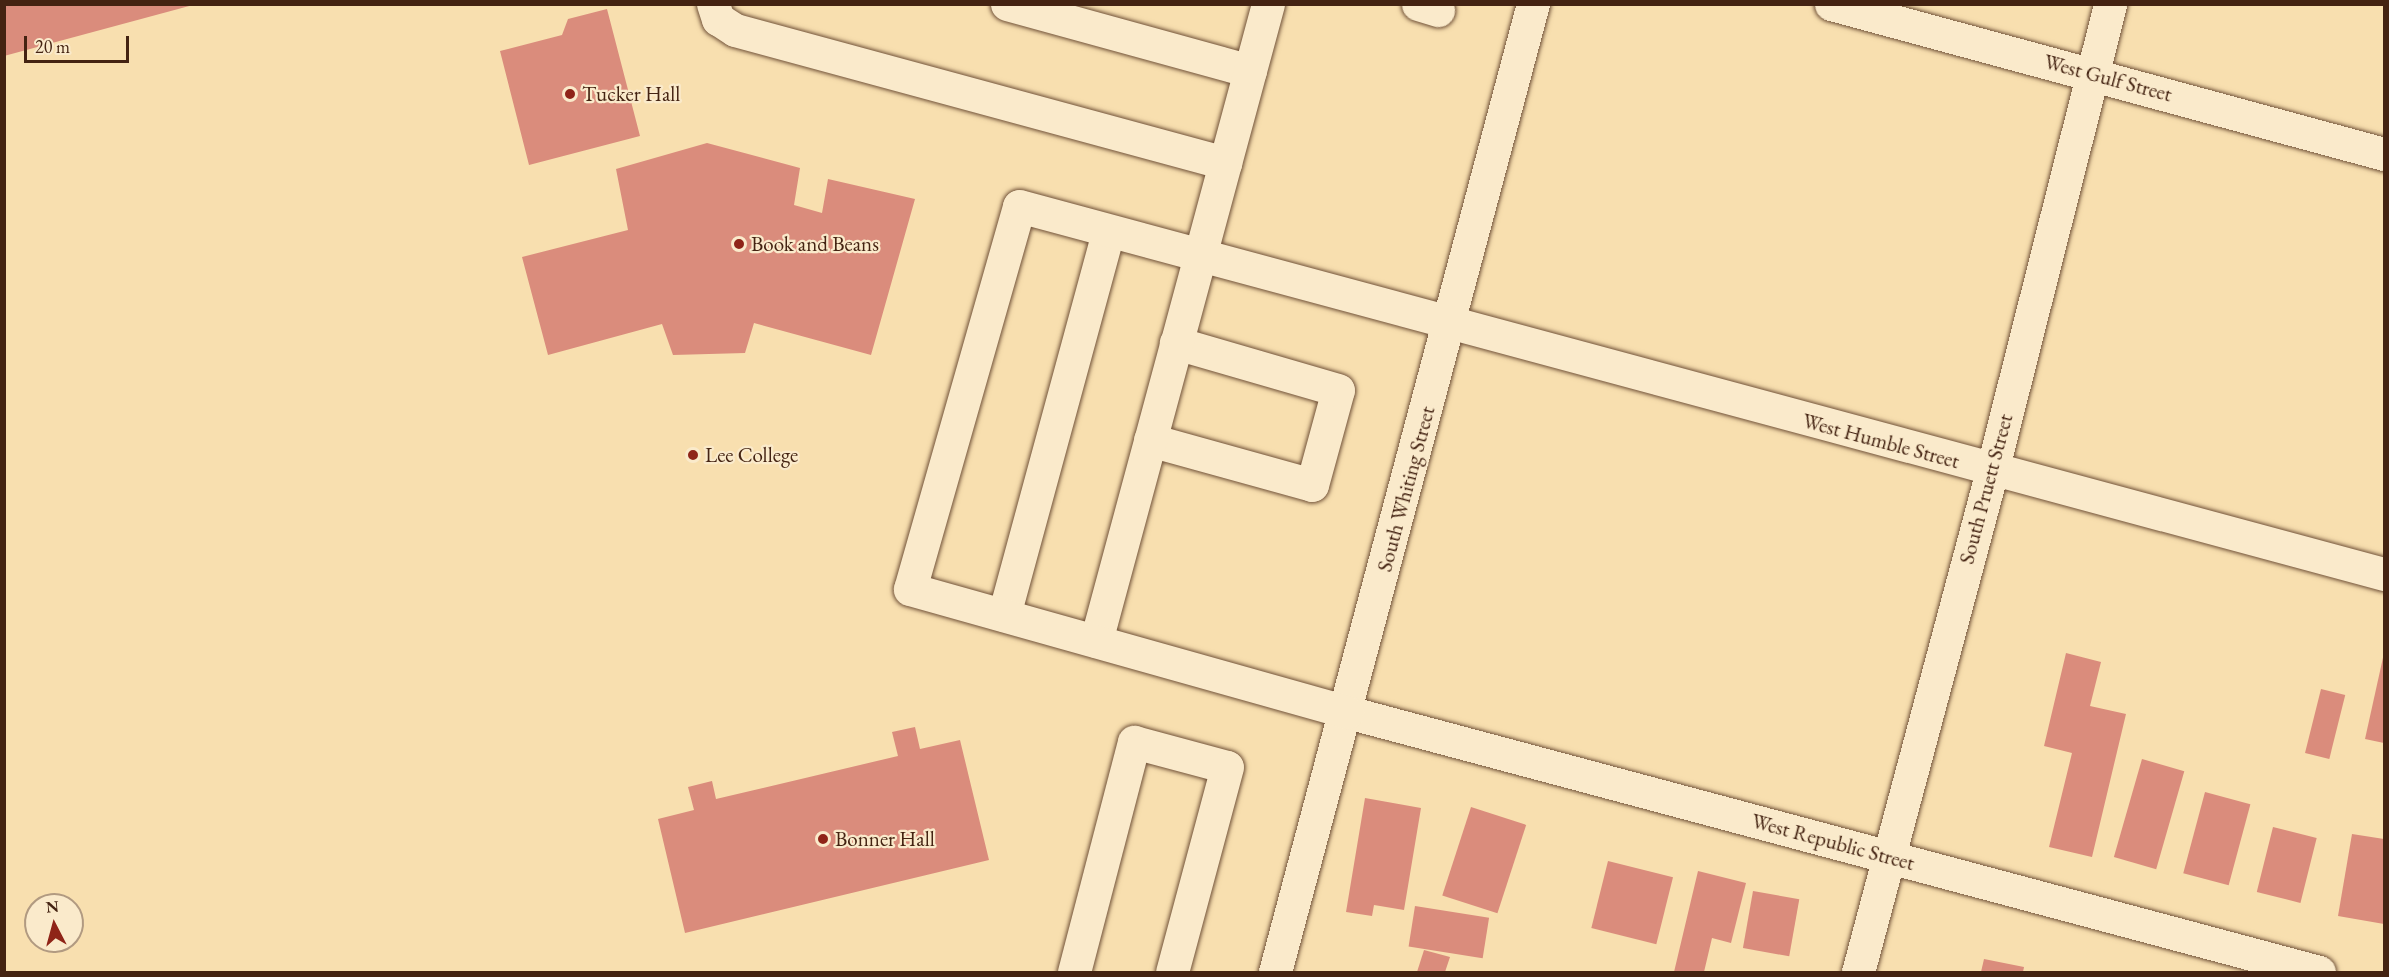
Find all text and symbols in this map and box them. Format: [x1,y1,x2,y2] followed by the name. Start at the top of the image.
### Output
[27,24,132,62] scale bar
[35,35,70,58] text: 20 m
[2041,49,2175,107] street label: West Gulf Street
[582,81,680,107] place label: Tucker Hall
[563,87,577,101] marker: Tucker Hall
[751,231,879,257] place label: Book and Beans
[732,237,746,251] marker: Book and Beans
[1372,403,1440,575] street label: South Whiting Street
[1800,408,1962,474] street label: West Humble Street
[1954,411,2018,567] street label: South Pruett Street
[705,442,798,468] place label: Lee College
[686,448,700,462] marker: Lee College
[1749,808,1917,876] street label: West Republic Street
[835,826,935,852] place label: Bonner Hall
[816,832,830,846] marker: Bonner Hall
[24,893,84,953] north arrow
[45,895,60,918] text: N

